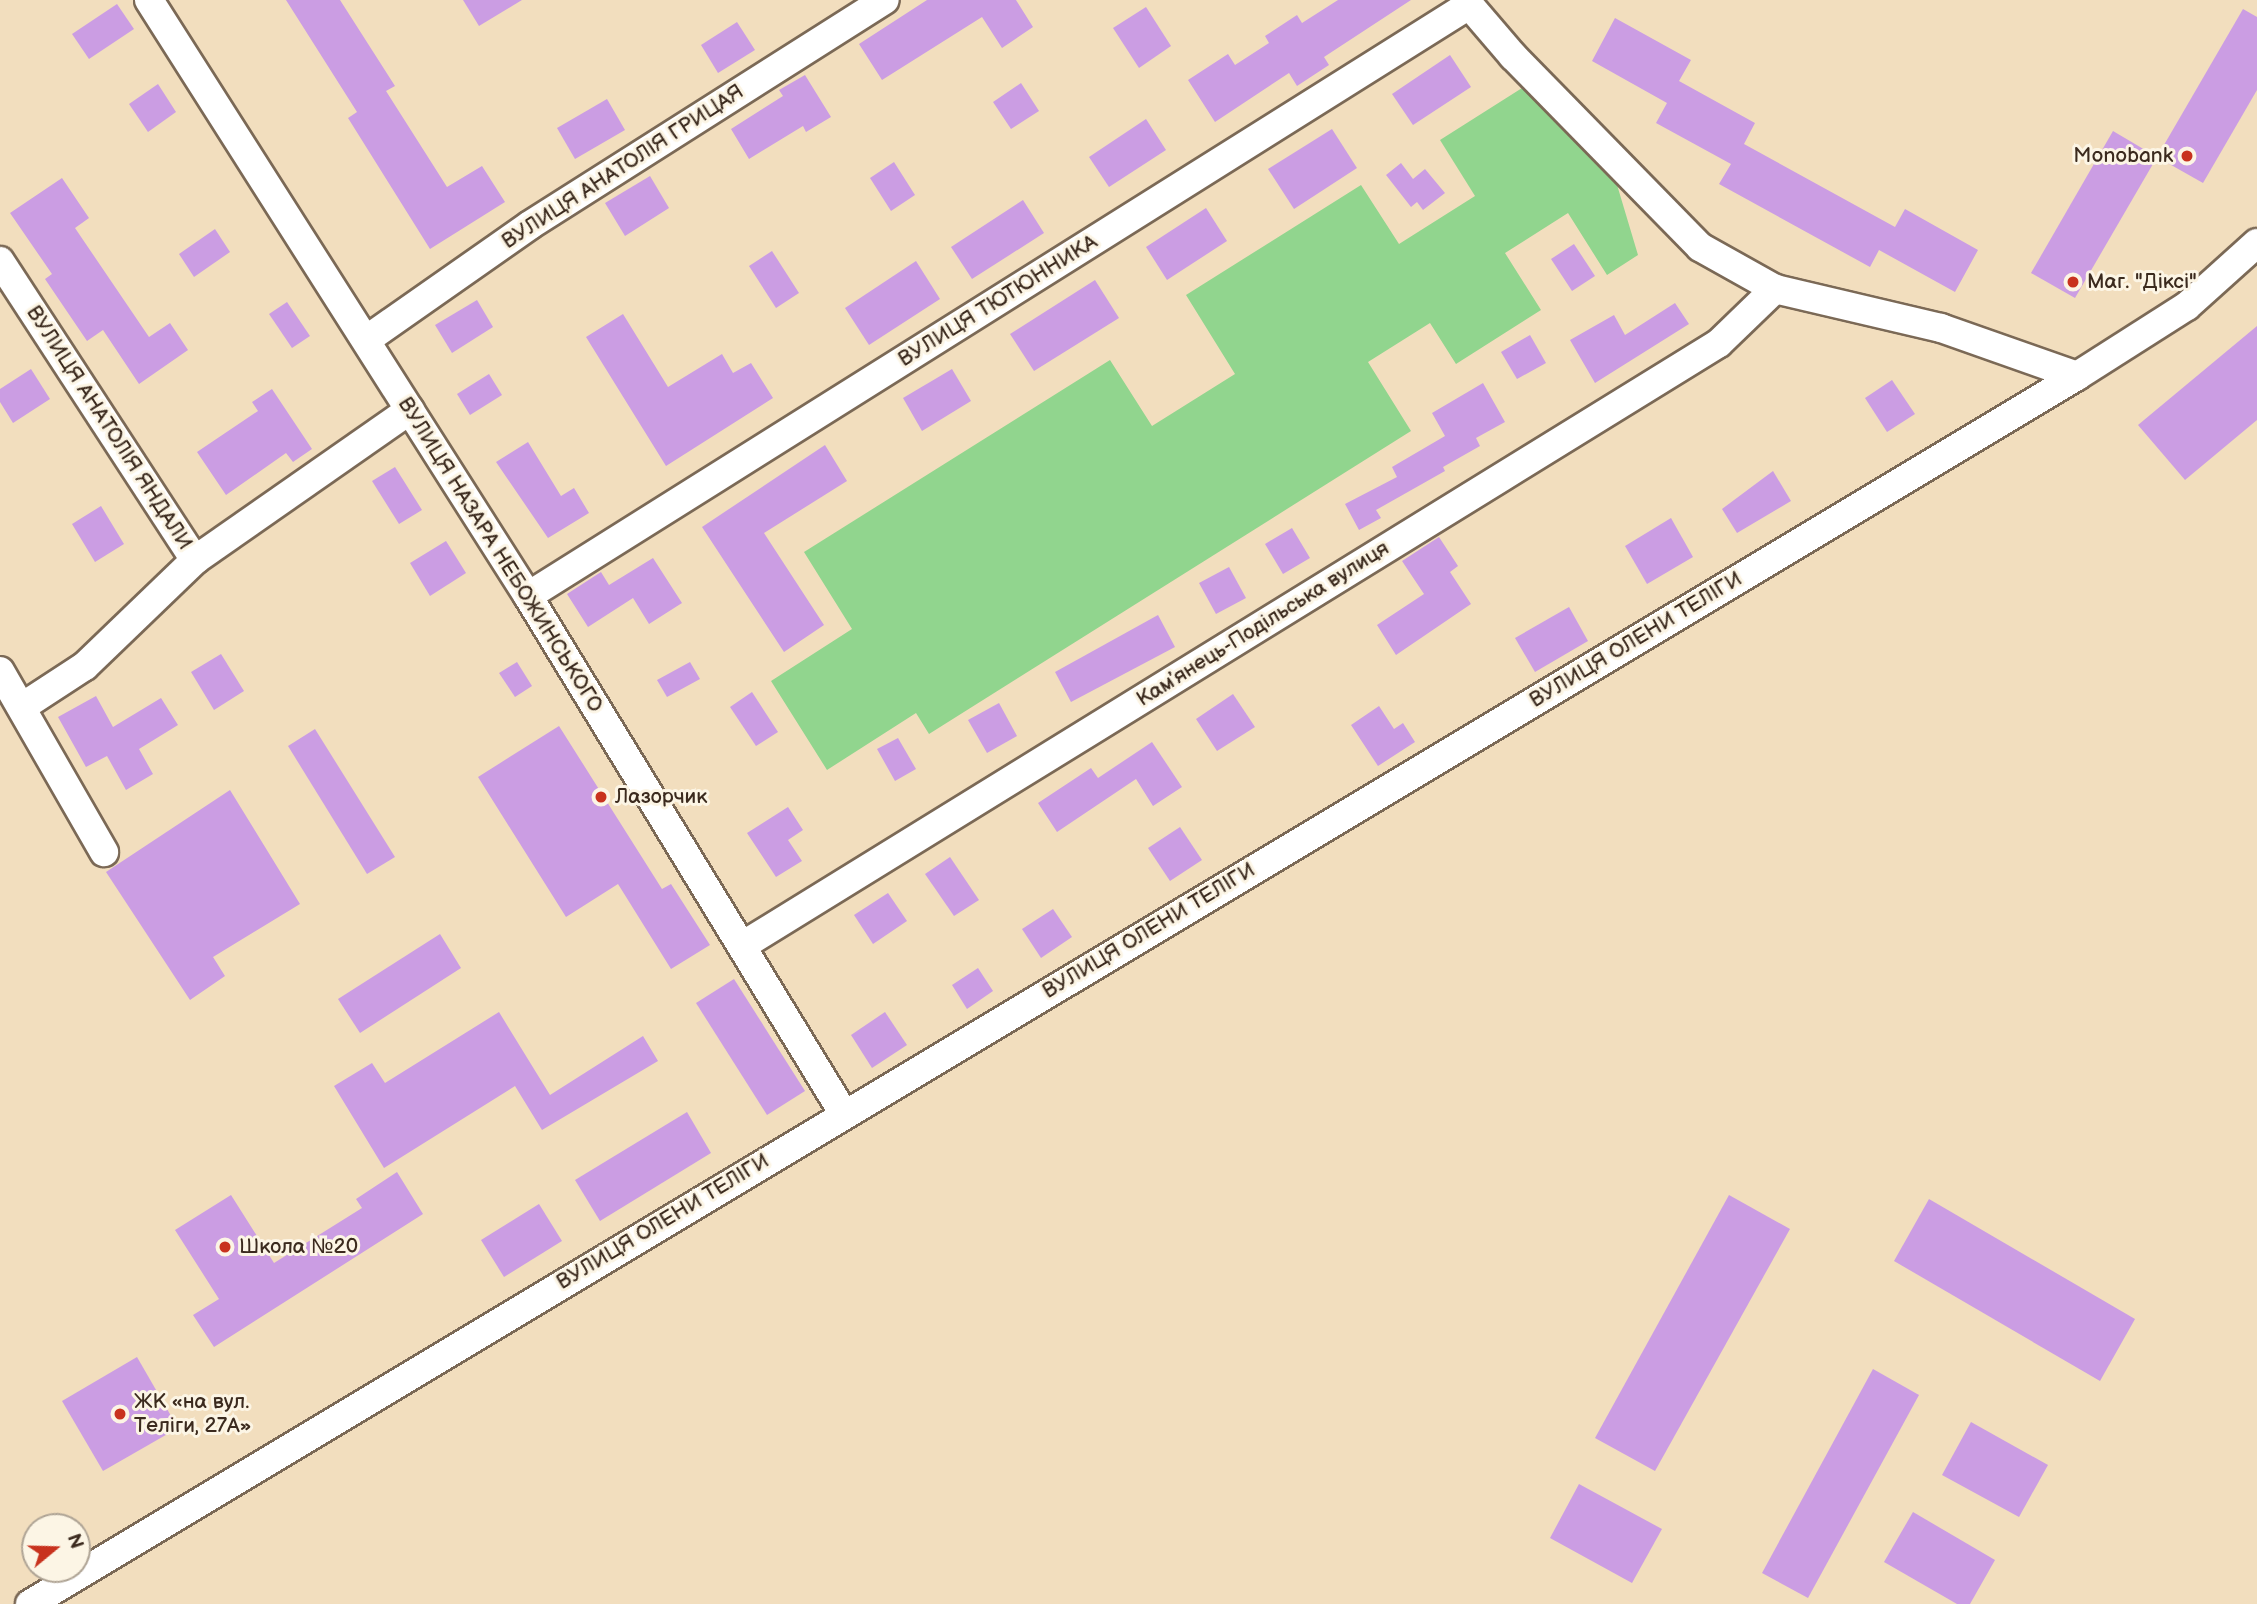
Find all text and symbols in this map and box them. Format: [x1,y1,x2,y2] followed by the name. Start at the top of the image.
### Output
[498,79,748,255] street label: ВУЛИЦЯ АНАТОЛІЯ ГРИЦАЯ
[2073,143,2173,169] place label: Monobank
[2179,148,2195,164] marker: Monobank
[894,229,1102,373] street label: ВУЛИЦЯ ТЮТЮННИКА
[2087,269,2197,295] place label: Маг. "Діксі"
[2065,274,2081,290] marker: Маг. "Діксі"
[21,301,197,555] street label: ВУЛИЦЯ АНАТОЛІЯ ЯНДАЛИ
[392,393,608,717] street label: ВУЛИЦЯ НАЗАРА НЕБОЖИНСЬКОГО
[1132,536,1394,712] street label: Камʼянець-Подільська вулиця
[1525,567,1747,713] street label: ВУЛИЦЯ ОЛЕНИ ТЕЛІГИ
[615,784,707,810] place label: Лазорчик
[593,789,609,805] marker: Лазорчик
[1038,858,1260,1004] street label: ВУЛИЦЯ ОЛЕНИ ТЕЛІГИ
[552,1149,774,1295] street label: ВУЛИЦЯ ОЛЕНИ ТЕЛІГИ
[239,1234,358,1260] place label: Школа №20
[217,1239,233,1255] marker: Школа №20
[134,1389,252,1439] place label: ЖК «на вул. Теліги, 27А»
[112,1406,128,1422] marker: ЖК «на вул. Теліги, 27А»
[21,1513,91,1583] north arrow
[61,1531,88,1552] text: N

